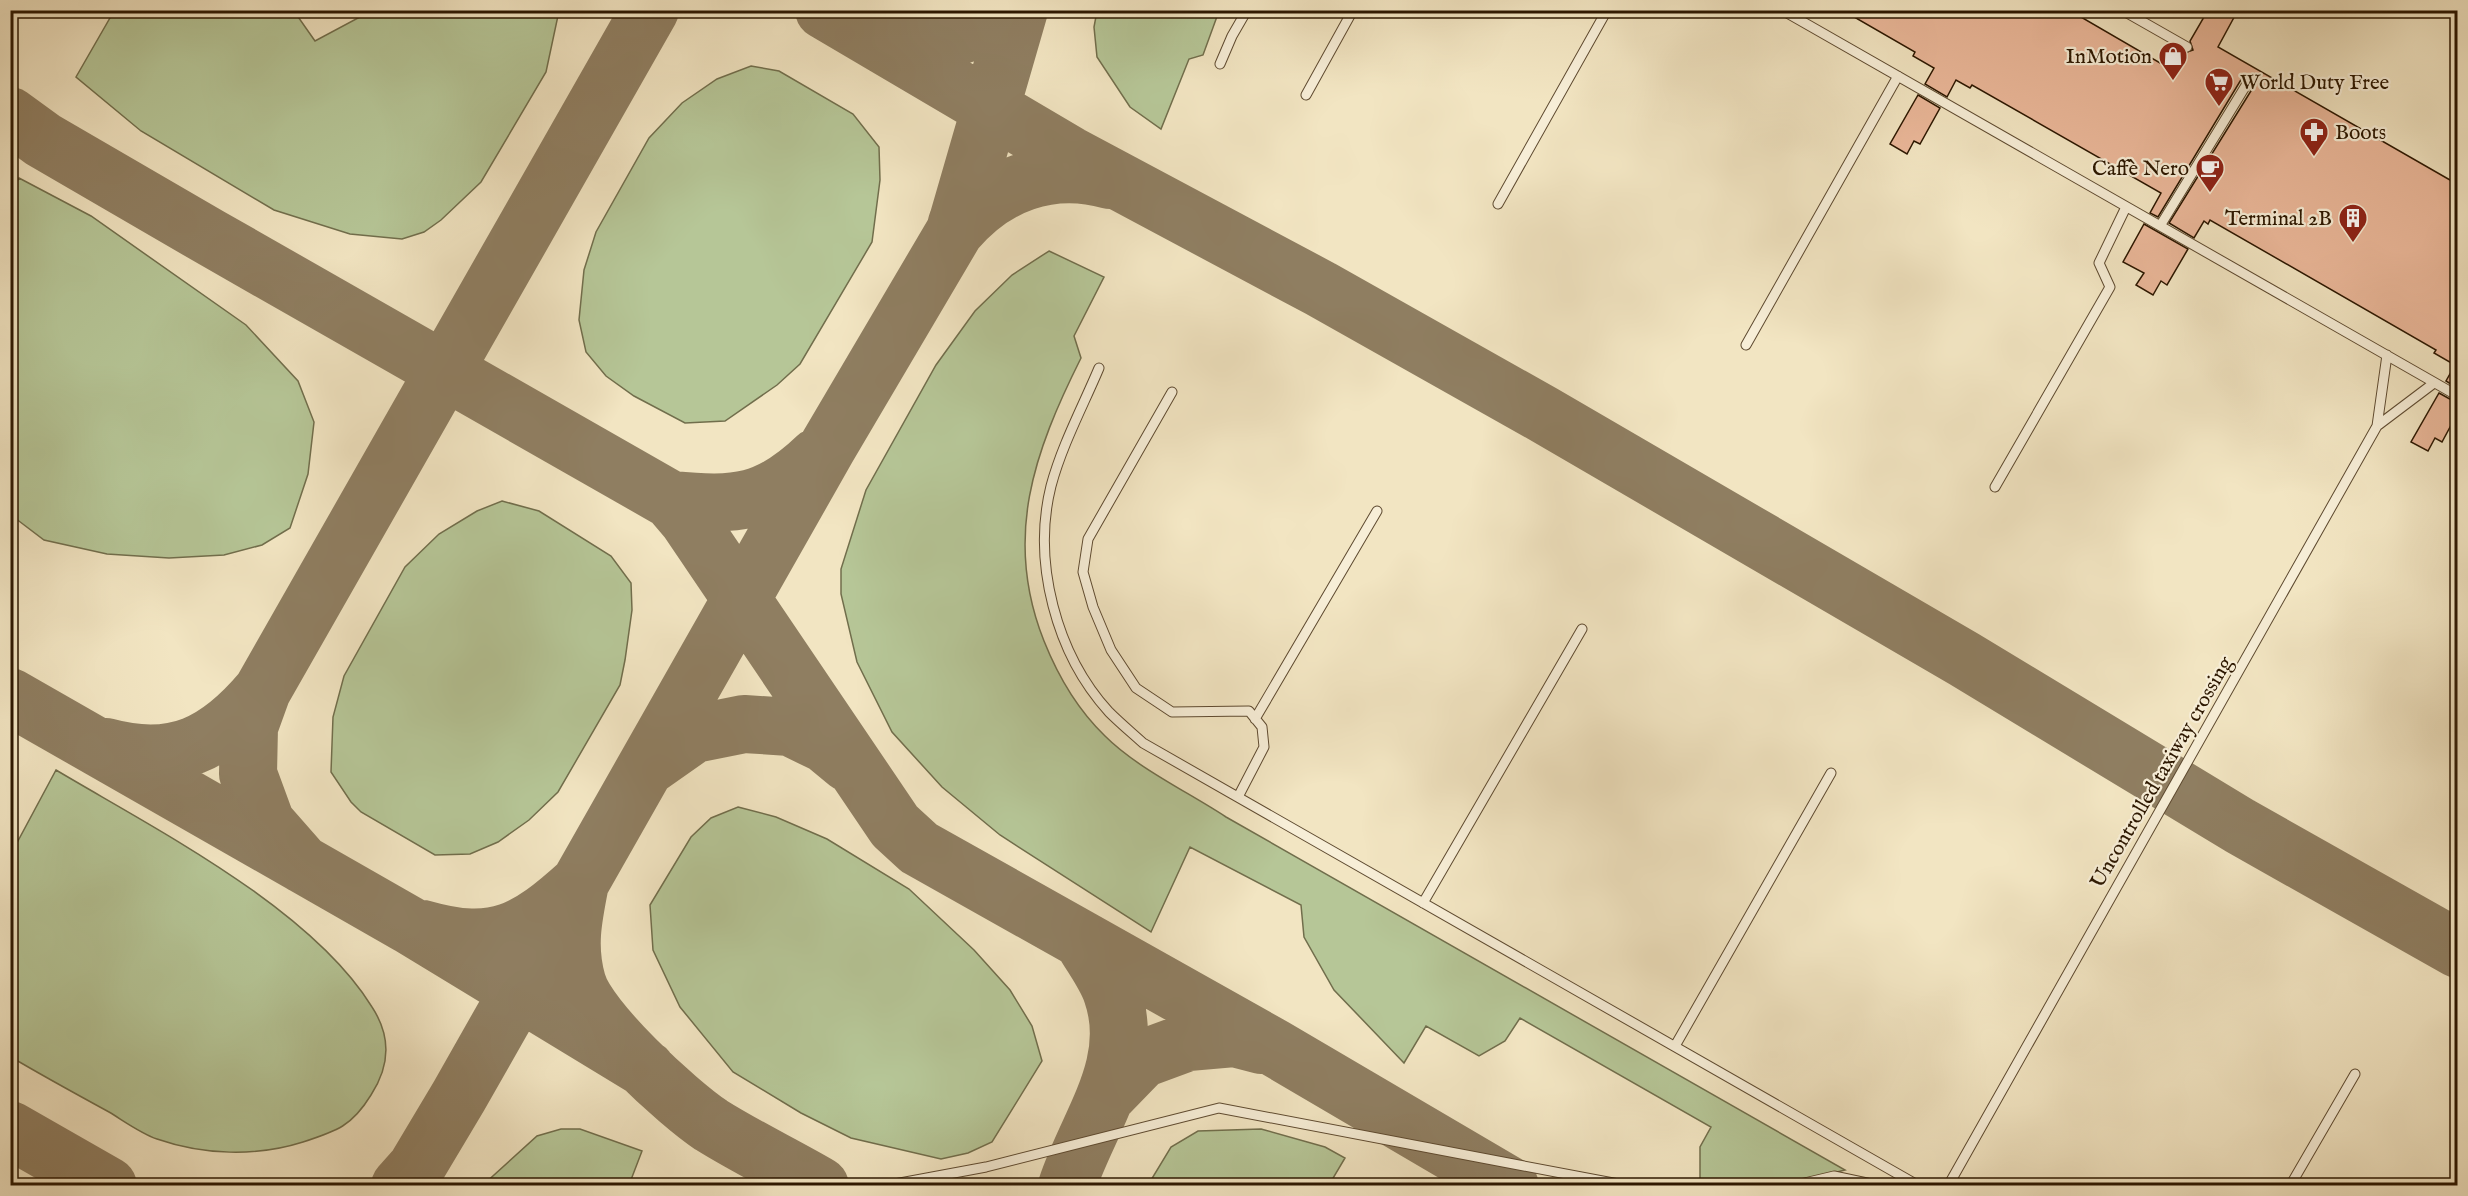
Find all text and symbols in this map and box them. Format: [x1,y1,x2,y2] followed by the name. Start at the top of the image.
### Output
[2157,40,2189,82] shop icon: InMotion
[2066,44,2152,71] place label: InMotion
[2203,66,2235,108] supermarket icon: World Duty Free
[2240,70,2390,97] place label: World Duty Free
[2298,116,2330,158] pharmacy icon: Boots
[2335,120,2386,147] place label: Boots
[2194,152,2226,194] cafe icon: Caffè Nero
[2092,156,2189,183] place label: Caffè Nero
[2337,202,2369,244] building icon: Terminal 2B
[2225,206,2332,233] place label: Terminal 2B
[2085,651,2240,894] street label: Uncontrolled taxiway crossing

